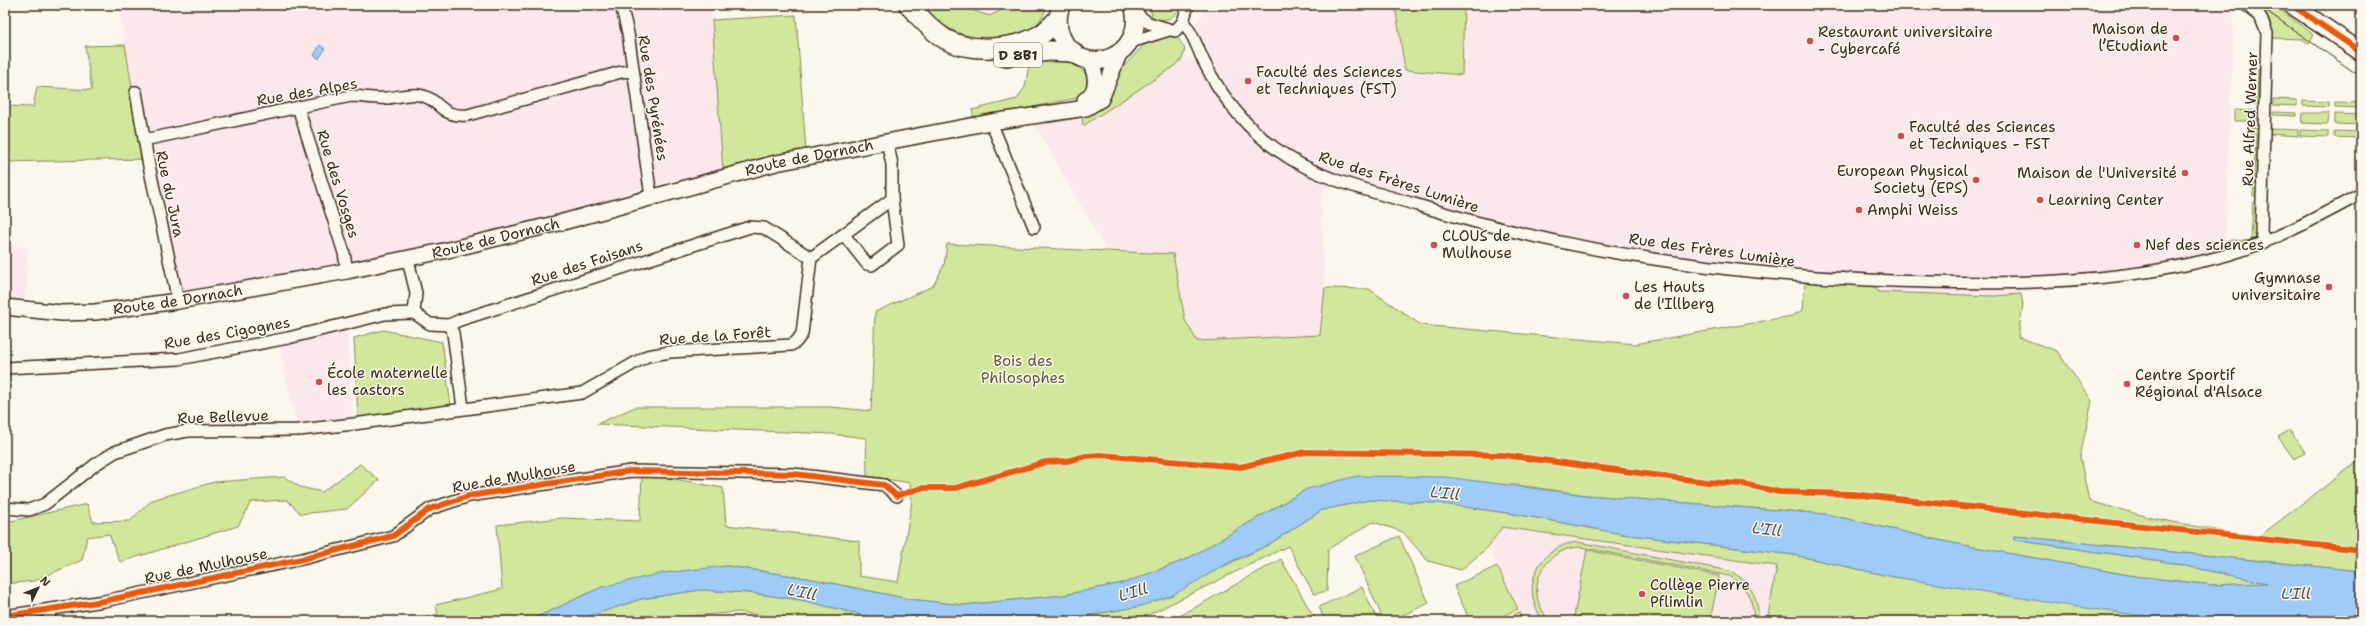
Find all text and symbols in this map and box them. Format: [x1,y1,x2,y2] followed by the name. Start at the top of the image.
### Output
[2092,19,2168,56] place label: Maison de l’Etudiant
[1818,22,1993,59] place label: Restaurant universitaire - Cybercafé
[2171,33,2181,43] marker: Maison de l’Etudiant
[633,34,673,162] street label: Rue des Pyrénées
[1805,36,1815,46] marker: Restaurant universitaire - Cybercafé
[994,43,1042,67] road number: D 8B1
[2238,51,2262,187] street label: Rue Alfred Werner
[1256,62,1403,99] place label: Faculté des Sciences et Techniques (FST)
[255,73,359,111] street label: Rue des Alpes
[1243,76,1253,86] marker: Faculté des Sciences et Techniques (FST)
[1909,117,2056,154] place label: Faculté des Sciences et Techniques - FST
[312,127,364,241] street label: Rue des Vosges
[1896,131,1906,141] marker: Faculté des Sciences et Techniques - FST
[743,135,875,181] street label: Route de Dornach
[1316,147,1482,217] street label: Rue des Frères Lumière
[151,149,189,240] street label: Rue du Jura
[1837,161,1968,198] place label: European Physical Society (EPS)
[2017,163,2177,183] place label: Maison de l'Université
[2180,168,2190,178] marker: Maison de l'Université
[1971,175,1981,185] marker: European Physical Society (EPS)
[2048,190,2164,210] place label: Learning Center
[2035,195,2045,205] marker: Learning Center
[1867,200,1958,220] place label: Amphi Weiss
[1854,205,1864,215] marker: Amphi Weiss
[430,213,562,263] street label: Route de Dornach
[1442,226,1512,263] place label: CLOUS de Mulhouse
[1628,228,1796,272] street label: Rue des Frères Lumière
[2145,235,2264,255] place label: Nef des sciences
[529,236,645,290] street label: Rue des Faisans
[1429,240,1439,250] marker: CLOUS de Mulhouse
[2132,240,2142,250] marker: Nef des sciences
[2231,268,2321,305] place label: Gymnase universitaire
[1634,277,1714,314] place label: Les Hauts de l'Illberg
[112,280,244,320] street label: Route de Dornach
[2324,282,2334,292] marker: Gymnase universitaire
[1621,291,1631,301] marker: Les Hauts de l'Illberg
[162,312,292,354] street label: Rue des Cigognes
[658,322,772,350] street label: Rue de la Forêt
[981,351,1065,388] park label: Bois des Philosophes
[327,362,448,400] place label: École maternelle les castors
[2135,365,2263,402] place label: Centre Sportif Régional d'Alsace
[314,377,324,387] marker: École maternelle les castors
[2122,379,2132,389] marker: Centre Sportif Régional d'Alsace
[177,405,269,429] street label: Rue Bellevue
[451,456,577,498] street label: Rue de Mulhouse
[1429,481,1461,505] water label: L'Ill
[1751,517,1783,541] water label: L'Ill
[143,543,269,589] street label: Rue de Mulhouse
[18,568,58,608] north arrow
[36,573,54,590] text: N
[1650,575,1750,612] place label: Collège Pierre Pflimlin
[1116,578,1150,606] water label: L'Ill
[785,579,819,605] water label: L'Ill
[2281,583,2311,604] water label: L'Ill
[1637,589,1647,599] marker: Collège Pierre Pflimlin

